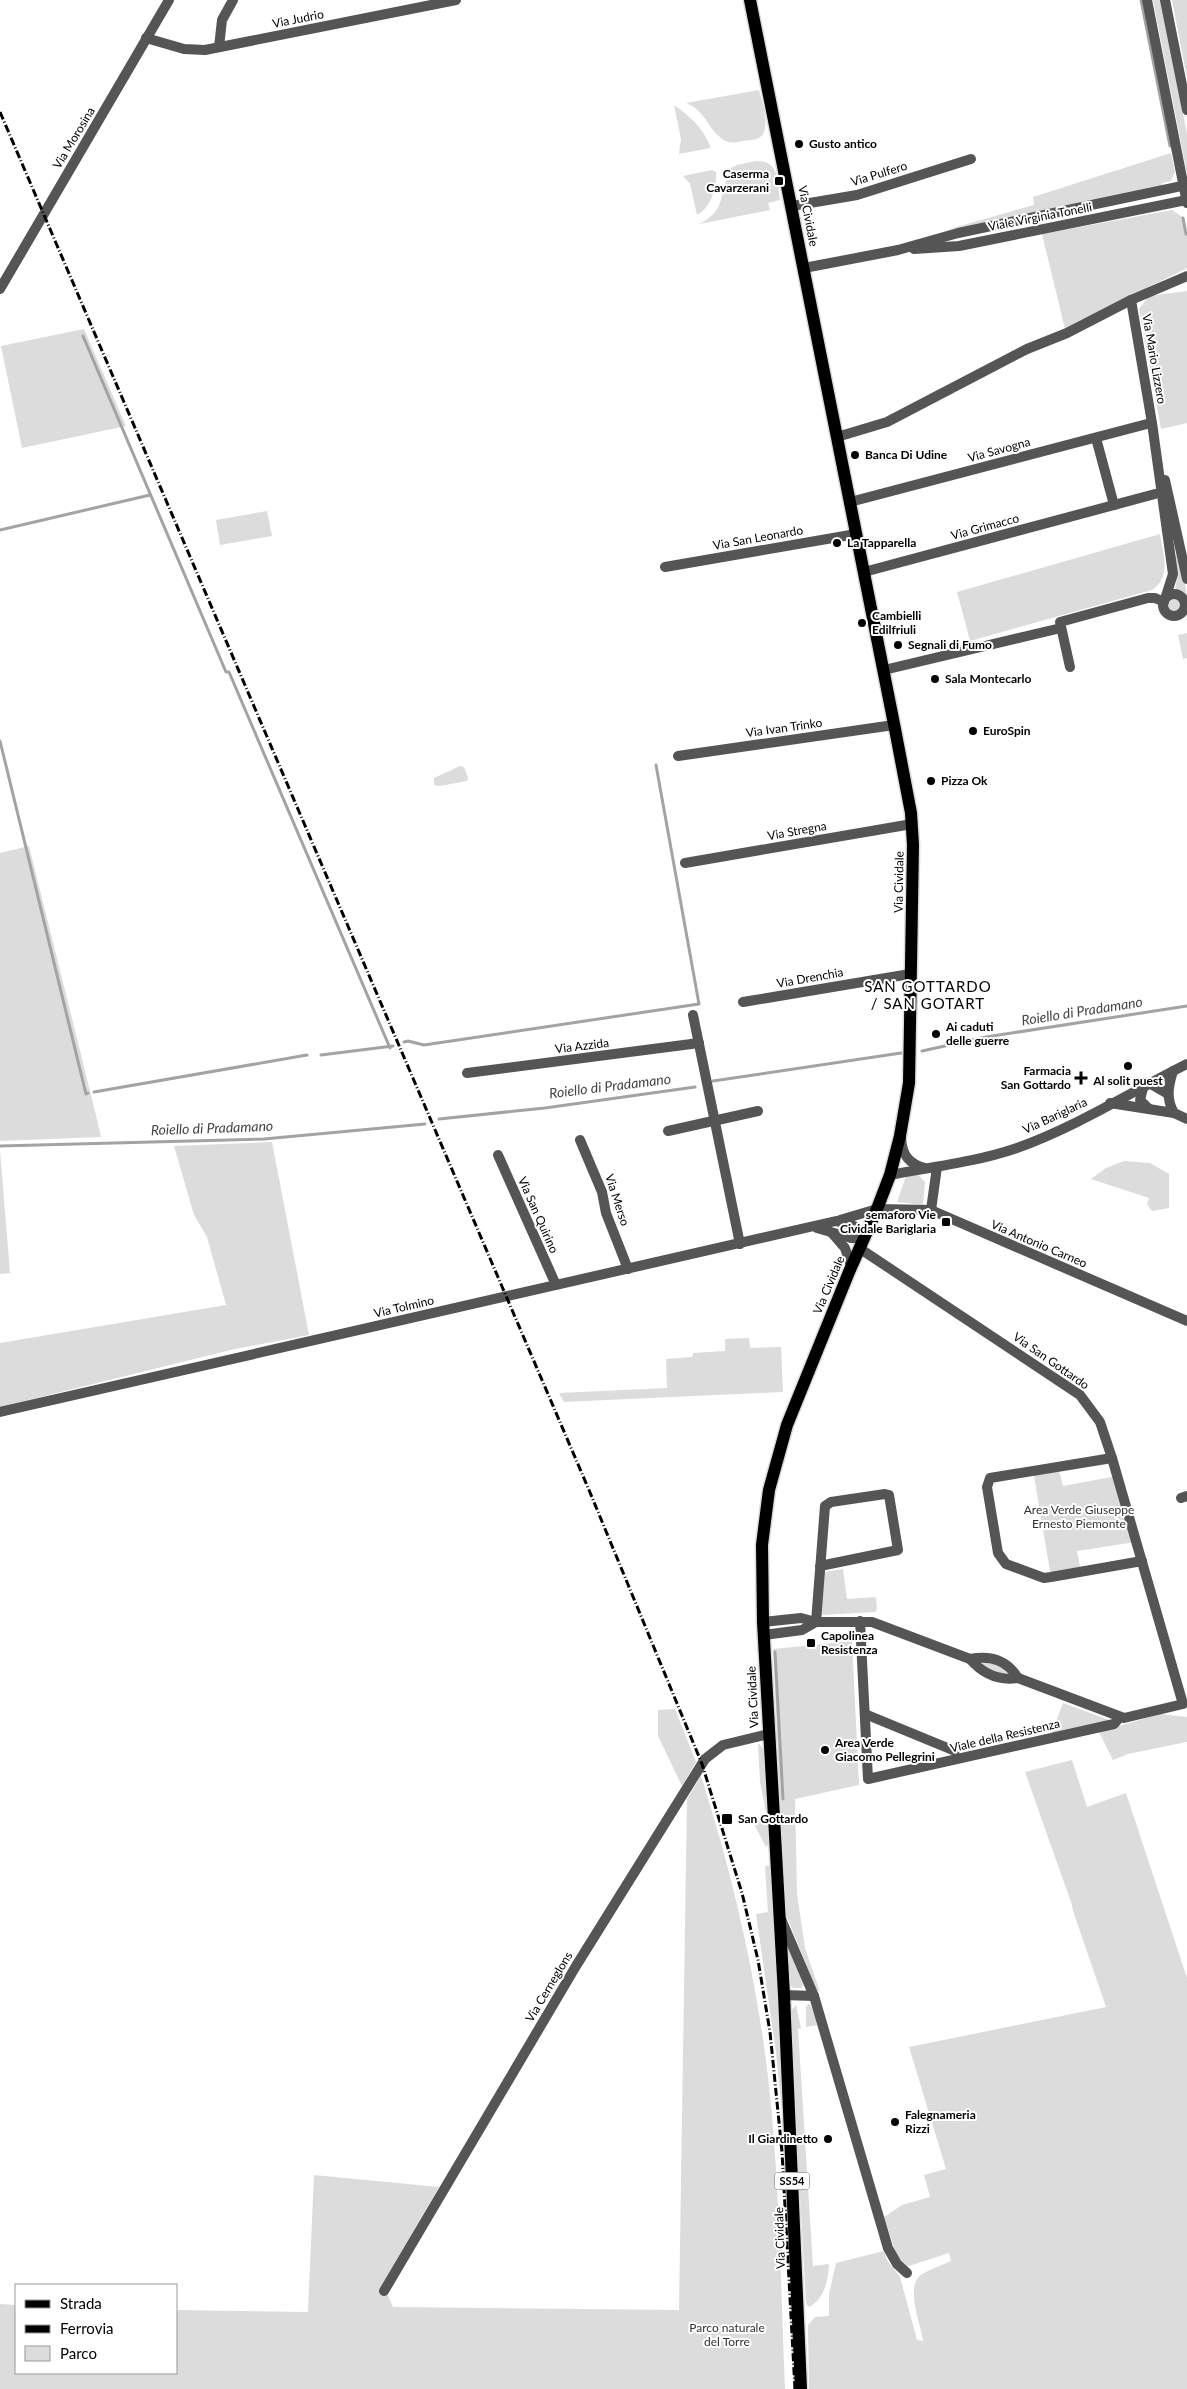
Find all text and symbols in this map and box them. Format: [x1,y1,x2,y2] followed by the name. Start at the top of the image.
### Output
[271,6,325,31] street label: Via Judrio
[49,104,98,171] street label: Via Morosina
[809,136,877,151] place label: Gusto antico
[793,138,805,150] marker: Gusto antico
[849,158,909,189] street label: Via Pulfero
[706,166,769,195] place label: Caserma Cavarzerani
[773,175,785,187] marker: Caserma Cavarzerani
[795,184,822,248] street label: Via Cividale
[987,199,1093,234] street label: Viale Virginia Tonelli
[1139,313,1170,405] street label: Via Mario Lizzero
[966,434,1032,465] street label: Via Savogna
[865,447,948,462] place label: Banca Di Udine
[849,449,861,461] marker: Banca Di Udine
[949,510,1021,543] street label: Via Grimacco
[712,522,804,553] street label: Via San Leonardo
[847,535,916,550] place label: La Tapparella
[831,537,843,549] marker: La Tapparella
[872,608,921,637] place label: Cambielli Edilfriuli
[856,617,868,629] marker: Cambielli Edilfriuli
[908,637,992,652] place label: Segnali di Fumo
[892,639,904,651] marker: Segnali di Fumo
[945,671,1031,686] place label: Sala Montecarlo
[929,673,941,685] marker: Sala Montecarlo
[745,715,823,740] street label: Via Ivan Trinko
[983,723,1031,738] place label: EuroSpin
[967,725,979,737] marker: EuroSpin
[941,773,988,788] place label: Pizza Ok
[925,775,937,787] marker: Pizza Ok
[766,818,828,843] street label: Via Stregna
[890,851,907,913] street label: Via Cividale
[775,964,844,991] street label: Via Drenchia
[864,977,992,1012] district label: SAN GOTTARDO / SAN GOTART
[1020,993,1144,1028] water label: Roiello di Pradamano
[945,1019,1010,1048] place label: Ai caduti delle guerre
[930,1028,942,1040] marker: Ai caduti delle guerre
[554,1035,610,1056] street label: Via Azzida
[1122,1060,1134,1072] marker: Al solit puest
[1001,1063,1071,1092] place label: Farmacia San Gottardo
[548,1070,672,1101] water label: Roiello di Pradamano
[1075,1072,1087,1084] marker: Farmacia San Gottardo
[1092,1073,1163,1088] place label: Al solit puest
[1020,1094,1089,1137] street label: Via Bariglaria
[151,1117,273,1138] water label: Roiello di Pradamano
[602,1172,633,1228] street label: Via Merso
[515,1174,562,1255] street label: Via San Quirino
[840,1207,937,1236] place label: semaforo Vie Cividale Bariglaria
[940,1216,952,1228] marker: semaforo Vie Cividale Bariglaria
[989,1216,1090,1271] street label: Via Antonio Carneo
[810,1253,848,1316] street label: Via Cividale
[372,1292,436,1321] street label: Via Tolmino
[1010,1329,1092,1392] street label: Via San Gottardo
[1024,1502,1134,1531] park label: Area Verde Giuseppe Ernesto Piemonte
[821,1628,878,1657] place label: Capolinea Resistenza
[805,1637,817,1649] marker: Capolinea Resistenza
[743,1666,762,1728] street label: Via Cividale
[948,1716,1061,1755] street label: Viale della Resistenza
[834,1735,935,1764] place label: Area Verde Giacomo Pellegrini
[819,1744,831,1756] marker: Area Verde Giacomo Pellegrini
[738,1811,808,1826] place label: San Gottardo
[720,1812,734,1826] marker: San Gottardo
[522,1949,575,2025] street label: Via Cerneglons
[905,2107,976,2136] place label: Falegnameria Rizzi
[889,2116,901,2128] marker: Falegnameria Rizzi
[748,2131,818,2146] place label: Il Giardinetto
[822,2133,834,2145] marker: Il Giardinetto
[774,2172,810,2190] road number: SS54
[771,2207,788,2269] street label: Via Cividale
[15,2284,178,2374] legend
[60,2294,102,2312] text: Strada
[60,2319,113,2337] text: Ferrovia
[689,2320,765,2349] park label: Parco naturale del Torre
[60,2344,97,2362] text: Parco

